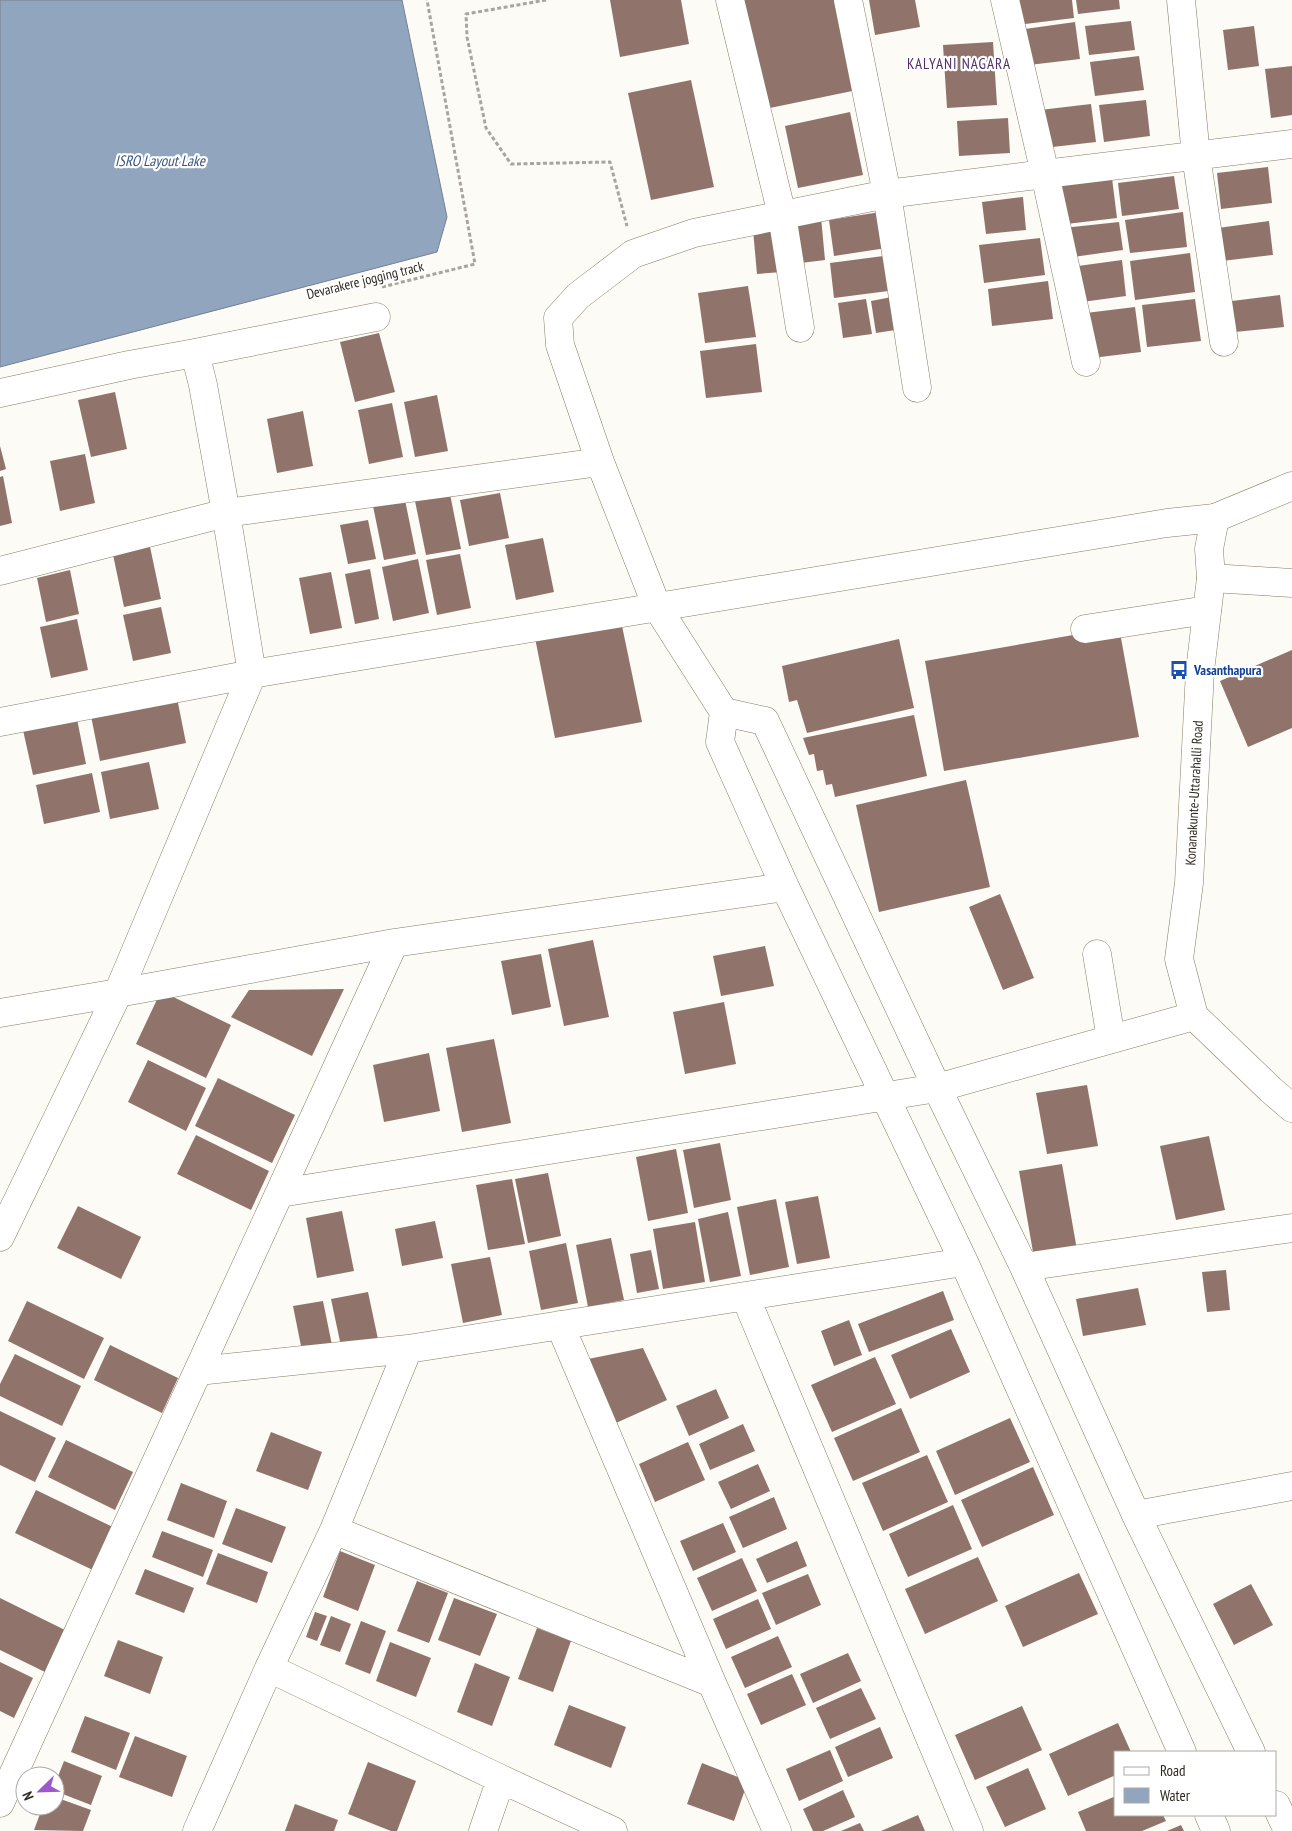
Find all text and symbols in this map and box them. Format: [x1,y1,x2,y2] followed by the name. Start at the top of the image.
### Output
[907,54,1011,73] district label: KALYANI NAGARA
[115,151,206,170] water label: ISRO Layout Lake
[305,257,426,303] street label: Devarakere jogging track
[1168,659,1190,681] bus stop icon: Vasanthapura
[1193,661,1262,679] place label: Vasanthapura
[1181,720,1207,866] street label: Konanakunte-Uttarahalli Road
[1114,1751,1277,1816] legend
[1160,1761,1186,1780] text: Road
[15,1766,65,1816] north arrow
[1160,1786,1191,1805] text: Water
[18,1789,38,1803] text: N

